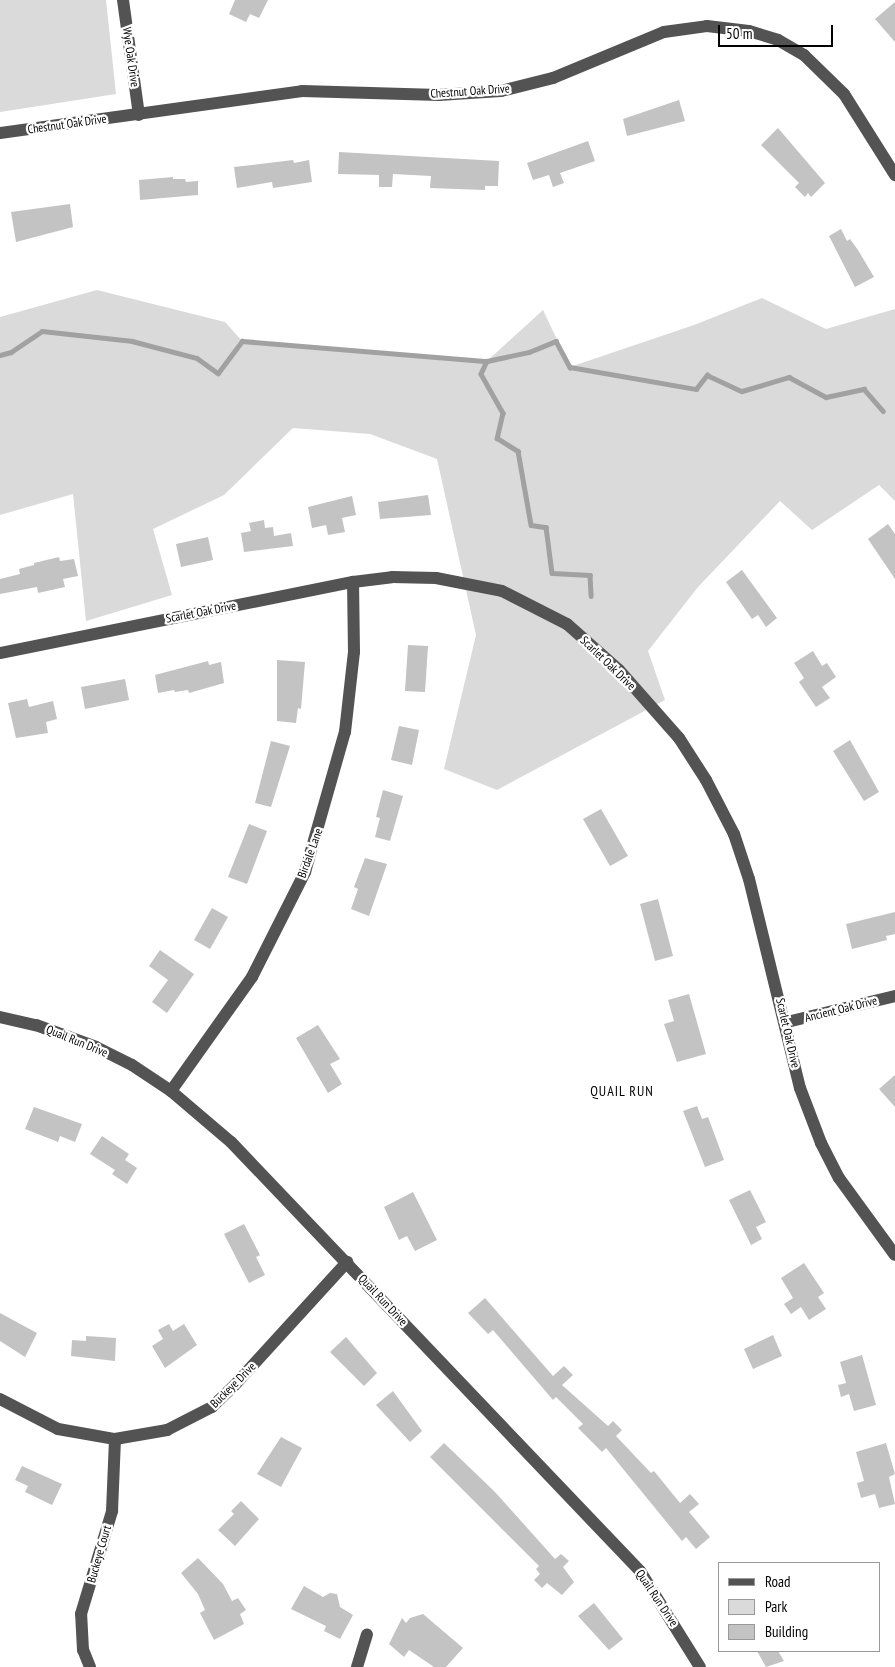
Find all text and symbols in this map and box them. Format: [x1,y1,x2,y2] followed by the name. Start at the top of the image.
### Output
[720,15,835,47] scale bar
[726,24,752,43] text: 50 m
[120,26,142,88] street label: Wye Oak Drive
[430,81,510,101] street label: Chestnut Oak Drive
[26,111,108,137] street label: Chestnut Oak Drive
[165,598,237,626] street label: Scarlet Oak Drive
[577,633,639,693] street label: Scarlet Oak Drive
[294,826,326,880] street label: Birdale Lane
[803,993,879,1025] street label: Ancient Oak Drive
[773,997,803,1069] street label: Scarlet Oak Drive
[44,1022,110,1060] street label: Quail Run Drive
[589,1083,655,1099] district label: QUAIL RUN
[356,1271,410,1329] street label: Quail Run Drive
[207,1359,259,1411] street label: Buckeye Drive
[84,1524,114,1584] street label: Buckeye Court
[718,1562,880,1652] legend
[633,1567,681,1629] street label: Quail Run Drive
[765,1572,791,1591] text: Road
[765,1597,787,1616] text: Park
[765,1622,808,1641] text: Building

